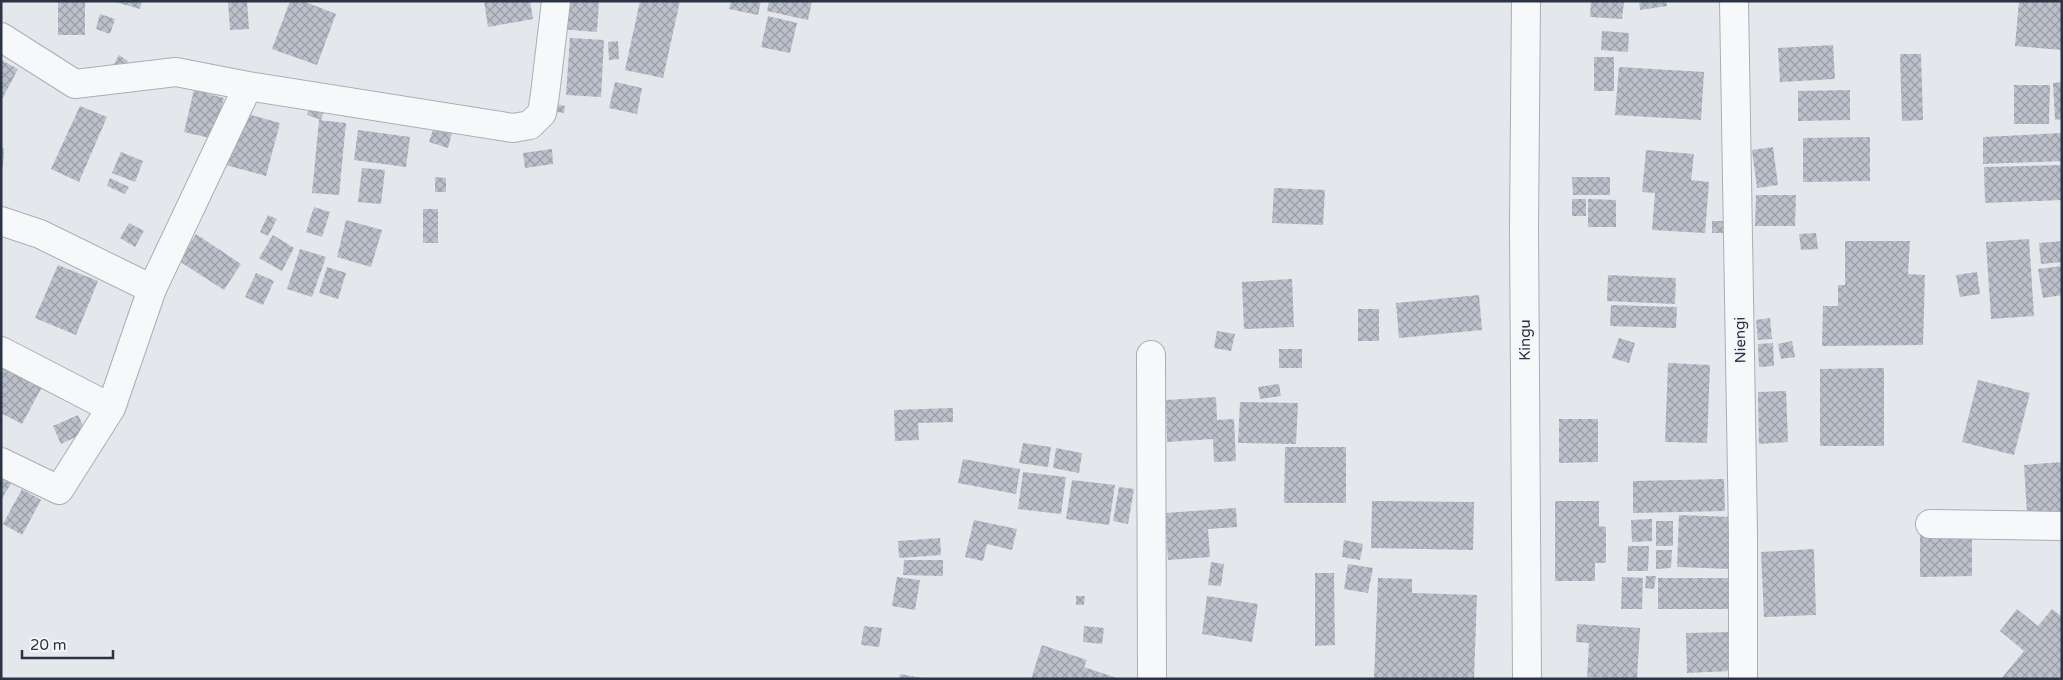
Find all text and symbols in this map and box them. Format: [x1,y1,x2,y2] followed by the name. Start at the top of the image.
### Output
[1731,317,1749,363] street label: Niengi
[1516,319,1534,361] street label: Kingu
[22,628,114,660] scale bar
[30,636,67,654] text: 20 m

